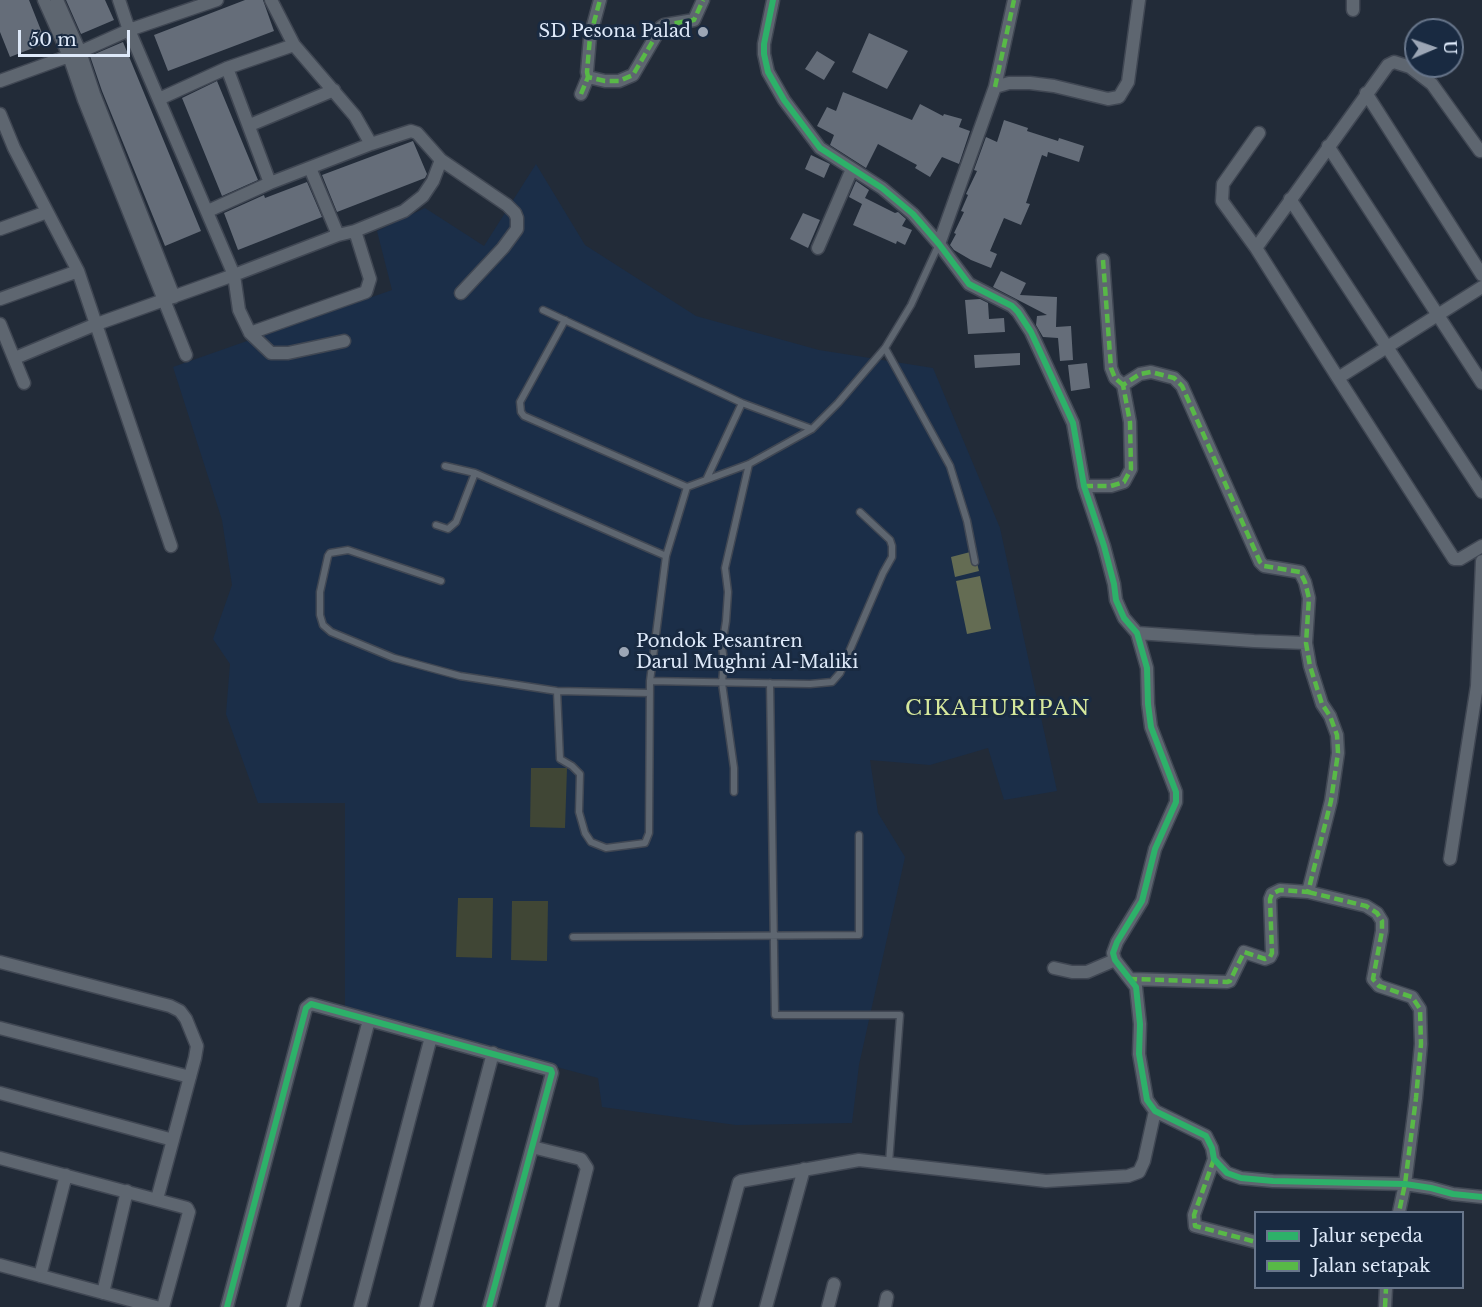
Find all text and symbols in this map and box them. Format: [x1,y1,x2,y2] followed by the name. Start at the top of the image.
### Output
[21,18,134,56] scale bar
[1404,18,1464,78] north arrow
[539,21,691,43] place label: SD Pesona Palad
[696,25,710,39] marker: SD Pesona Palad
[29,29,77,51] text: 50 m
[1440,40,1460,55] text: U
[636,631,858,674] place label: Pondok Pesantren Darul Mughni Al-Maliki
[617,645,631,659] marker: Pondok Pesantren Darul Mughni Al-Maliki
[905,696,1091,722] district label: CIKAHURIPAN
[1254,1211,1464,1289] legend
[1312,1225,1423,1247] text: Jalur sepeda
[1312,1255,1430,1277] text: Jalan setapak

